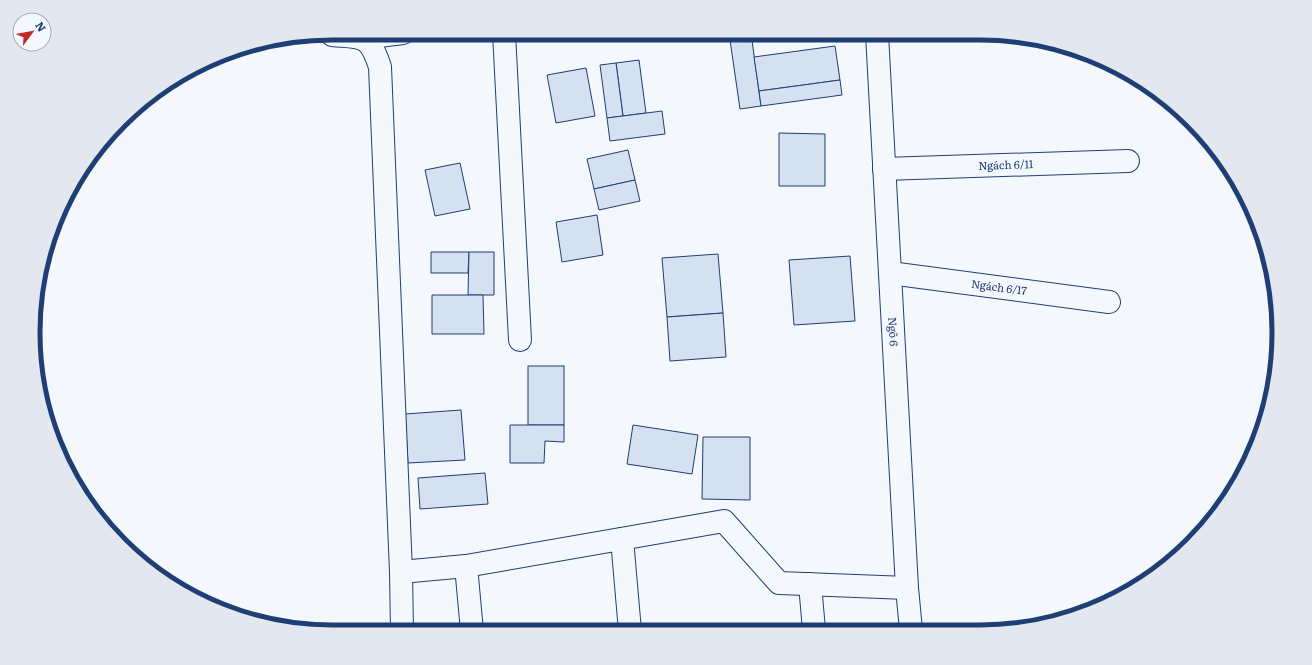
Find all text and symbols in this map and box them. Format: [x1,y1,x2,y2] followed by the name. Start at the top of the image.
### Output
[12,12,52,52] north arrow
[32,18,51,34] text: N
[978,155,1034,173] street label: Ngách 6/11
[970,275,1028,298] street label: Ngách 6/17
[885,316,903,347] street label: Ngõ 6

